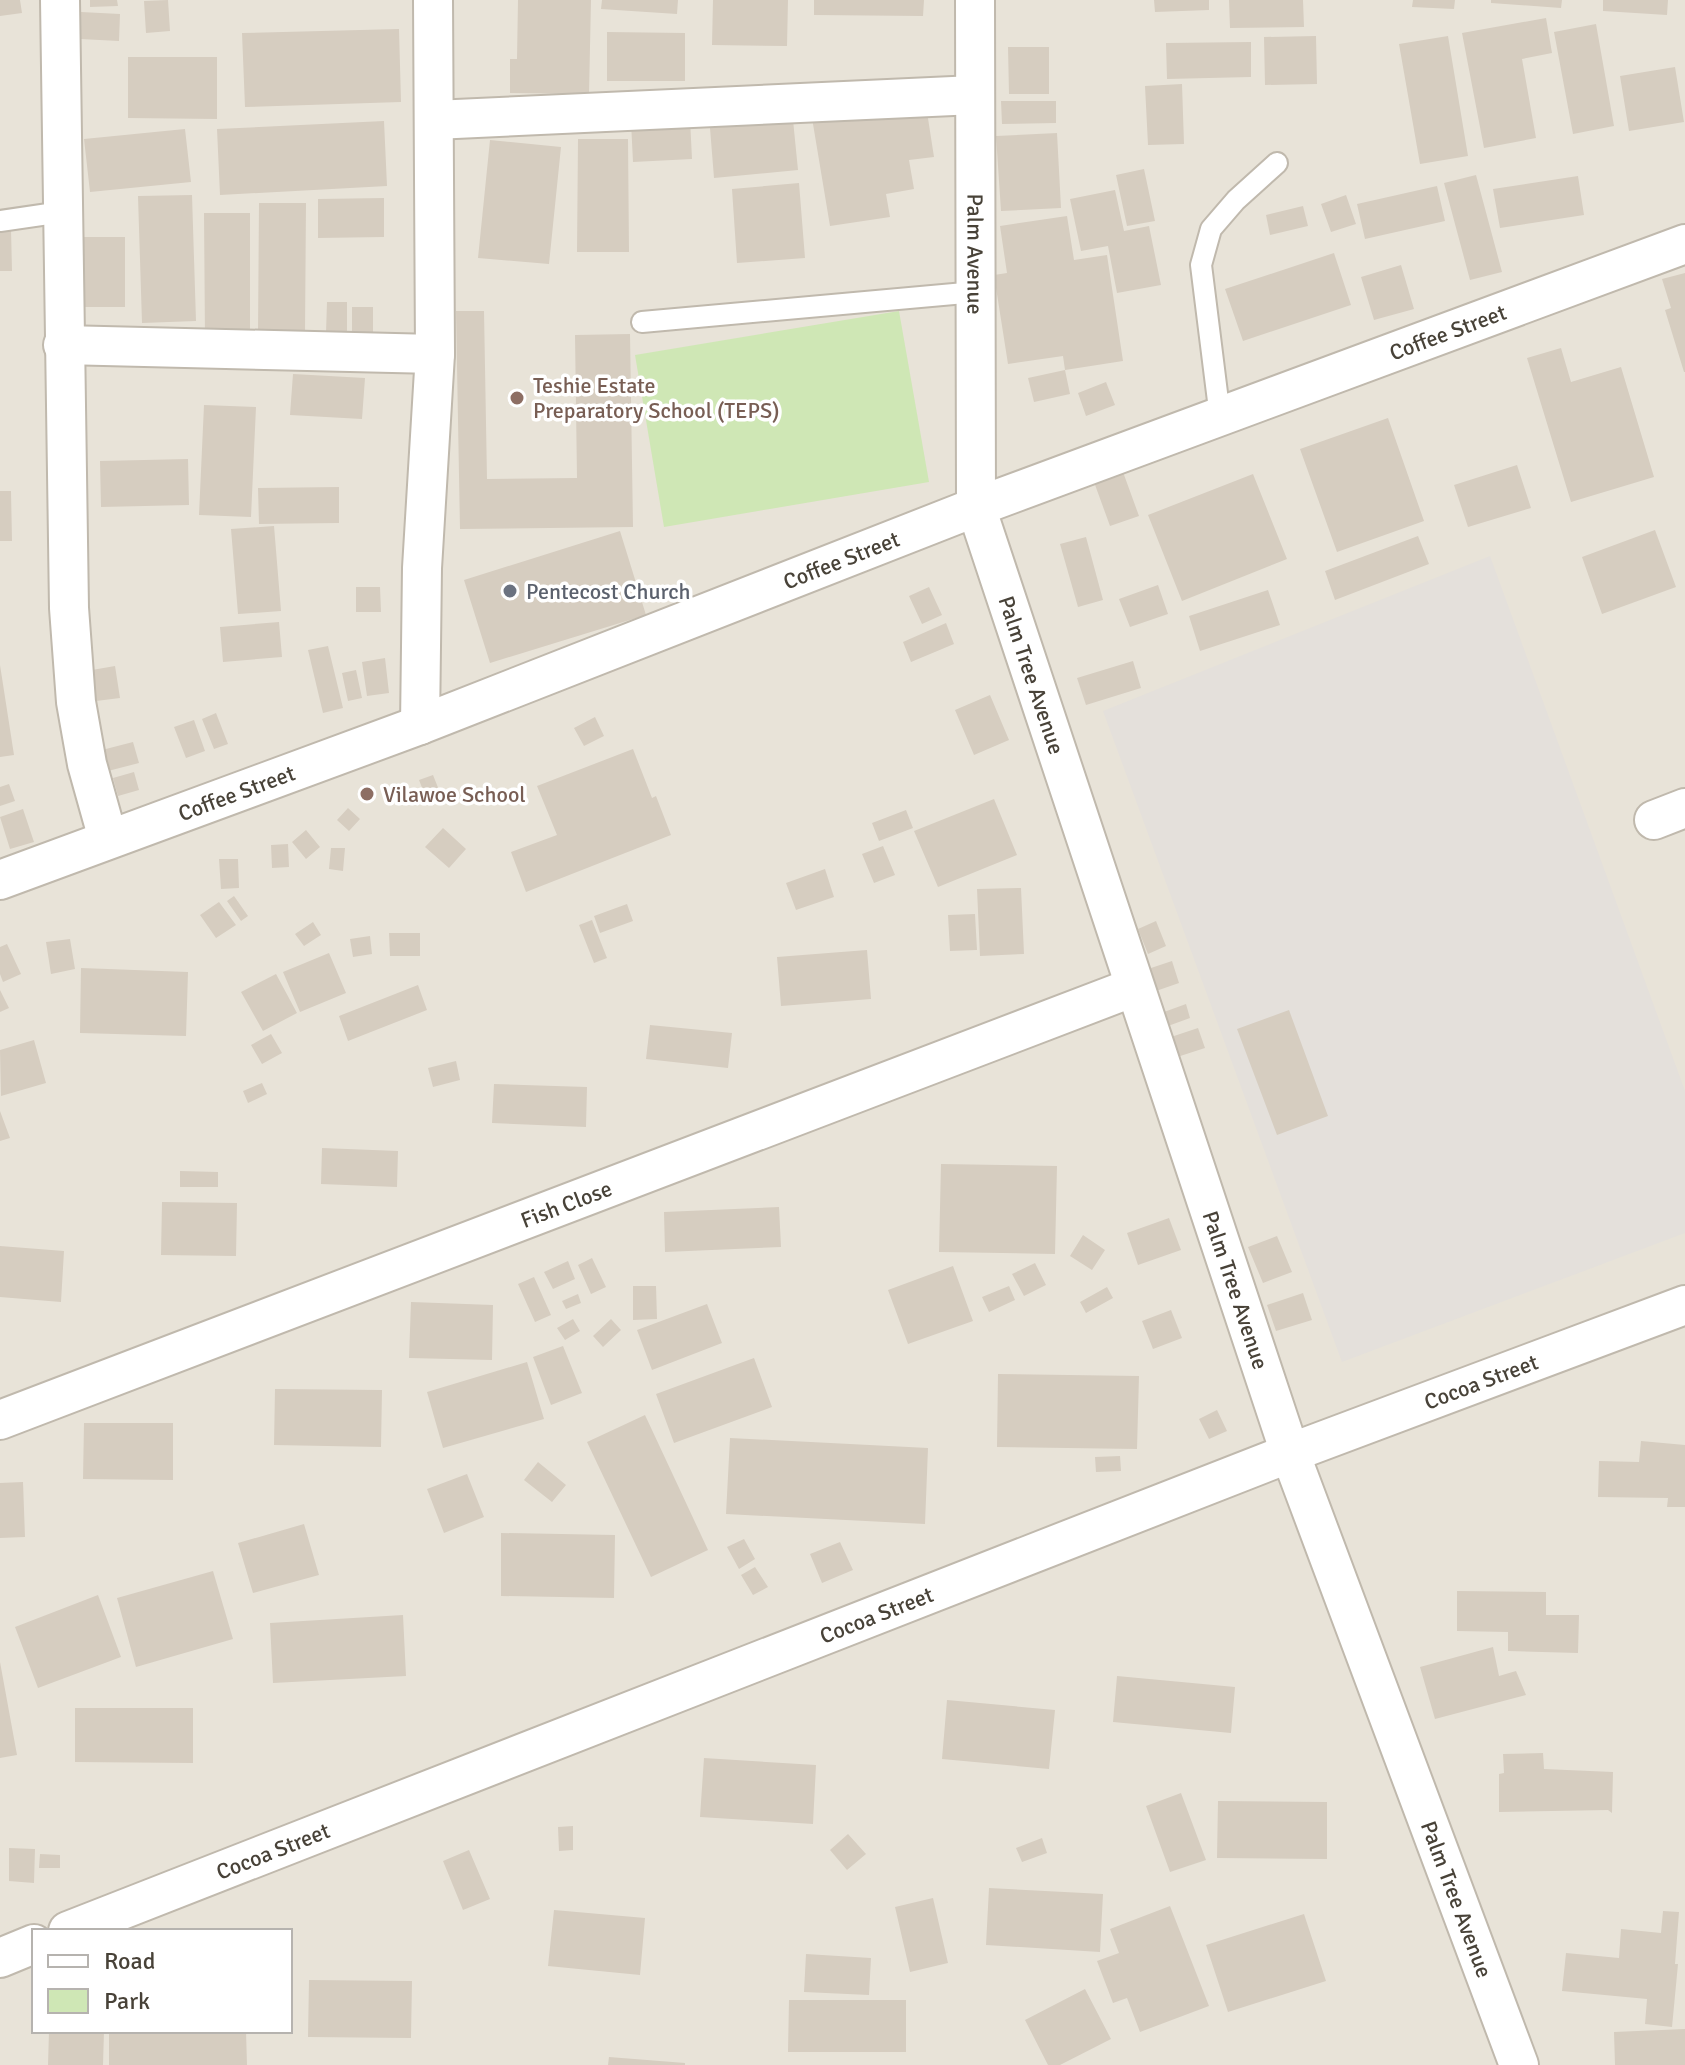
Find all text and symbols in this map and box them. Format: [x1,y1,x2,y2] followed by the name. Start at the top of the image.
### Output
[962,194,989,314] street label: Palm Avenue
[1386,298,1510,366] street label: Coffee Street
[533,372,780,424] place label: Teshie Estate Preparatory School (TEPS)
[508,389,526,407] marker: Teshie Estate Preparatory School (TEPS)
[779,525,903,595] street label: Coffee Street
[526,578,691,605] place label: Pentecost Church
[501,582,519,600] marker: Pentecost Church
[993,592,1071,758] street label: Palm Tree Avenue
[174,759,299,827] street label: Coffee Street
[383,781,526,808] place label: Vilawoe School
[358,785,376,803] marker: Vilawoe School
[517,1174,616,1233] street label: Fish Close
[1197,1207,1275,1373] street label: Palm Tree Avenue
[1420,1348,1542,1415] street label: Cocoa Street
[816,1580,937,1649] street label: Cocoa Street
[212,1816,334,1885] street label: Cocoa Street
[1415,1817,1498,1981] street label: Palm Tree Avenue
[32,1929,292,2033] legend
[104,1946,155,1976] text: Road
[104,1986,150,2016] text: Park

